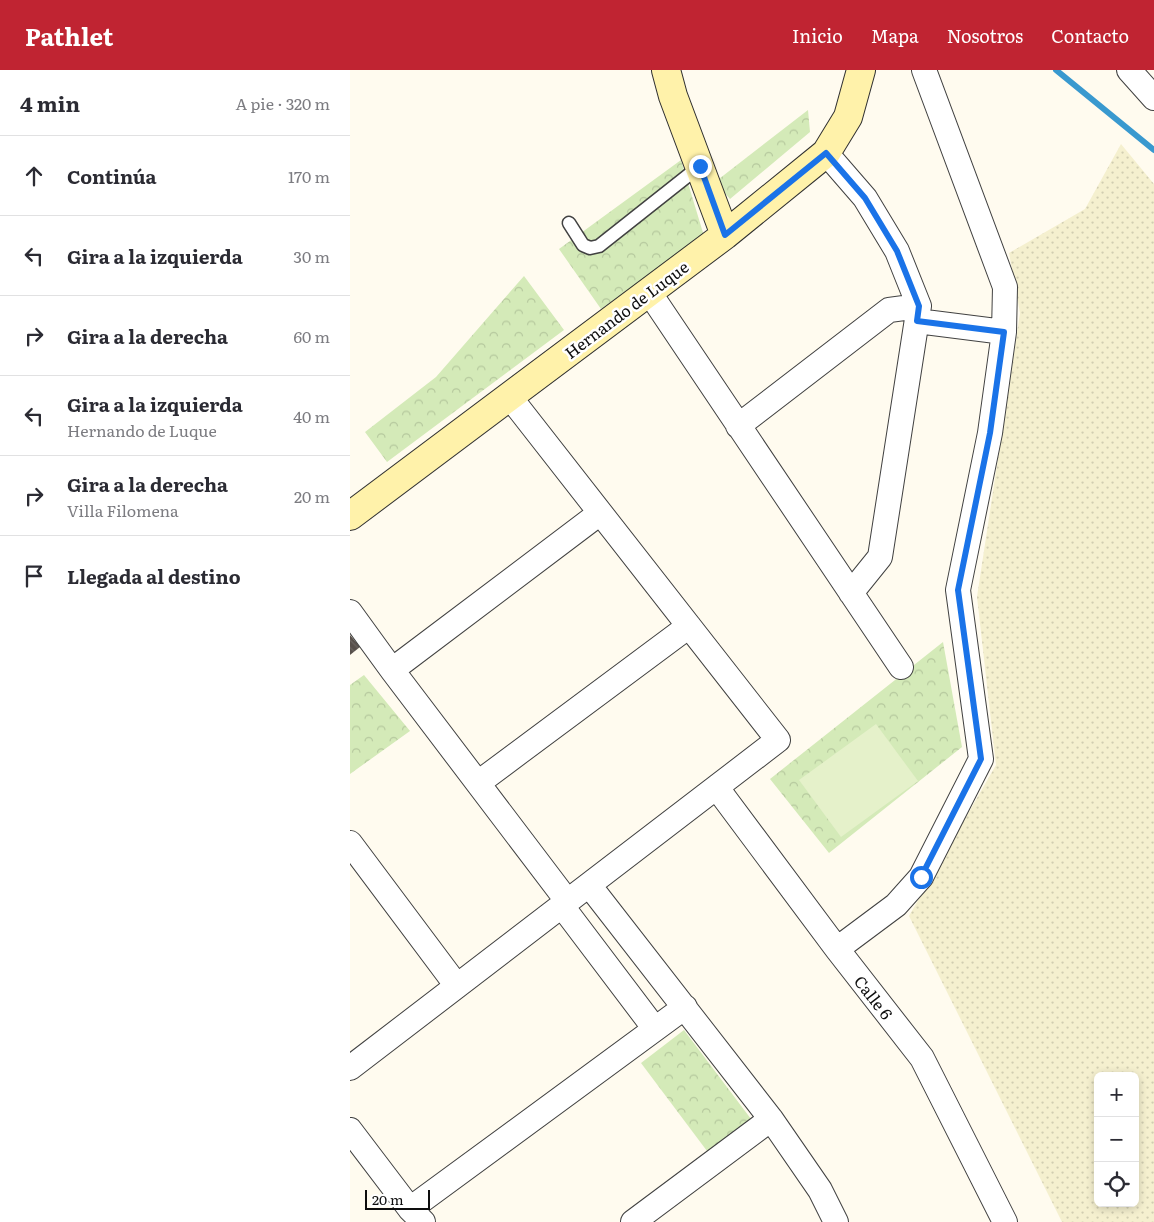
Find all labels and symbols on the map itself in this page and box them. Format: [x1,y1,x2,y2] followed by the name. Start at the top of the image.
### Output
[689,155,712,178] route end
[559,254,693,364] street label: Hernando de Luque
[910,866,933,889] route start
[849,970,899,1025] street label: Calle 6
[365,1187,430,1210] scale bar

